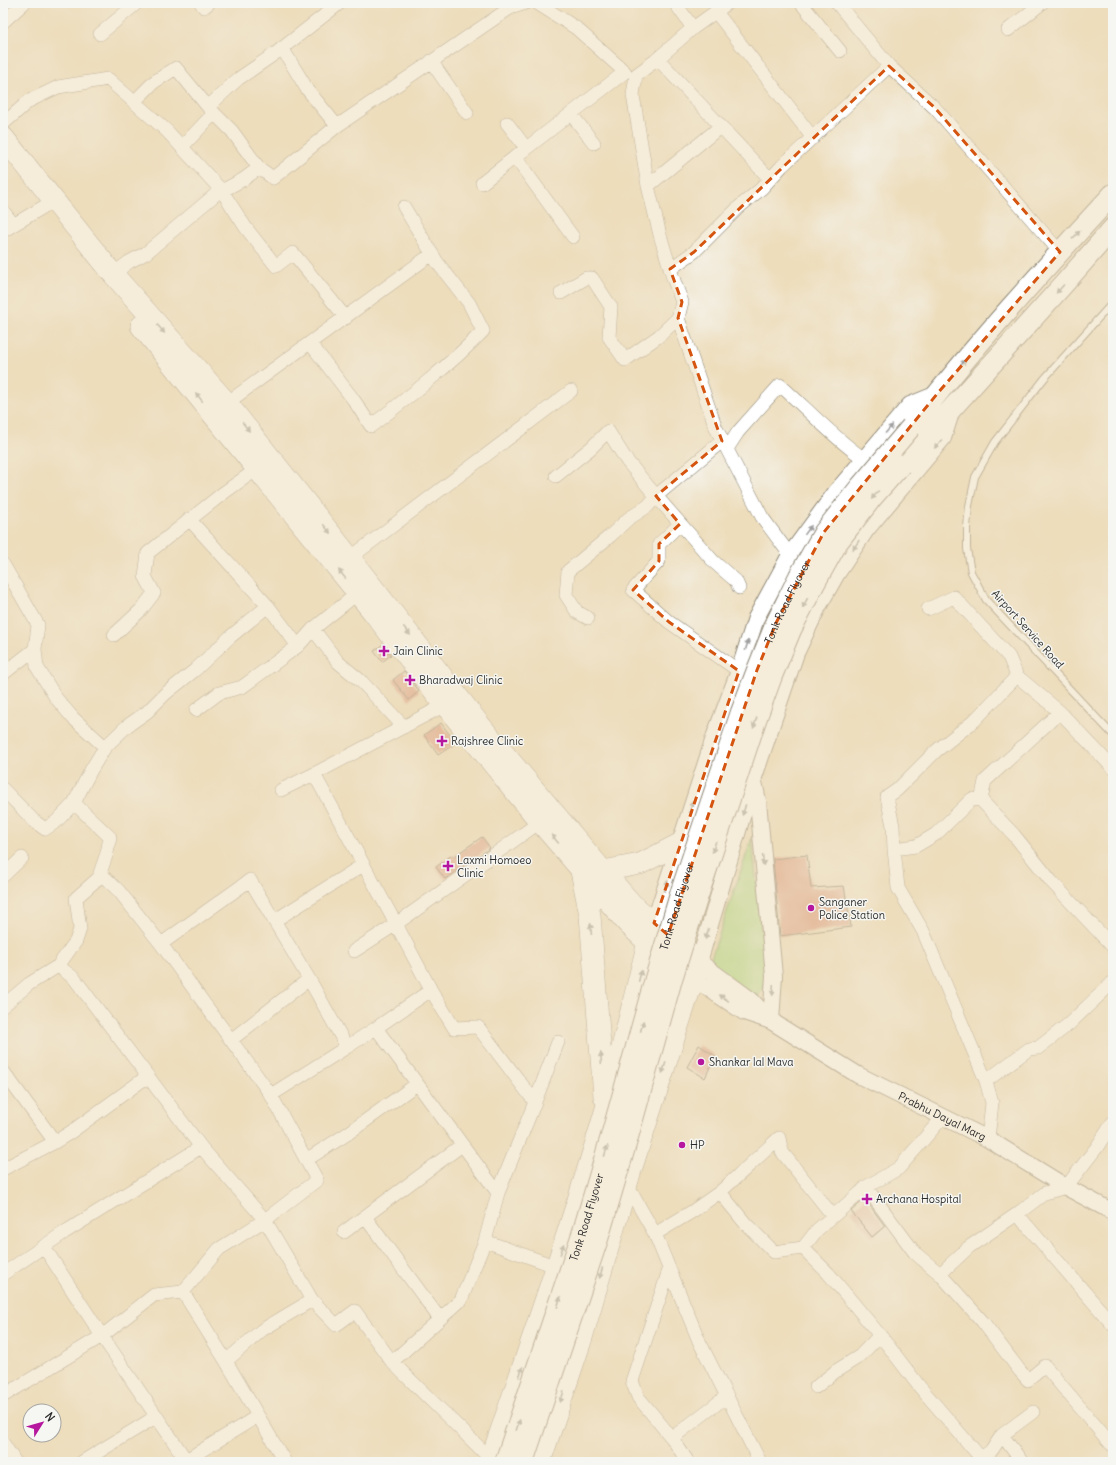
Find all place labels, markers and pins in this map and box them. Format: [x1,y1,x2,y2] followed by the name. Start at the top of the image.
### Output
[393,644,443,658] place label: Jain Clinic
[378,645,390,657] marker: Jain Clinic
[419,673,503,687] place label: Bharadwaj Clinic
[404,674,416,686] marker: Bharadwaj Clinic
[451,734,524,748] place label: Rajshree Clinic
[436,735,448,747] marker: Rajshree Clinic
[457,853,531,880] place label: Laxmi Homoeo Clinic
[442,860,454,872] marker: Laxmi Homoeo Clinic
[819,895,885,922] place label: Sanganer Police Station
[806,903,816,913] marker: Sanganer Police Station
[709,1055,794,1069] place label: Shankar lal Mava
[696,1057,706,1067] marker: Shankar lal Mava
[690,1138,705,1152] place label: HP
[677,1140,687,1150] marker: HP
[876,1192,961,1206] place label: Archana Hospital
[861,1193,873,1205] marker: Archana Hospital

